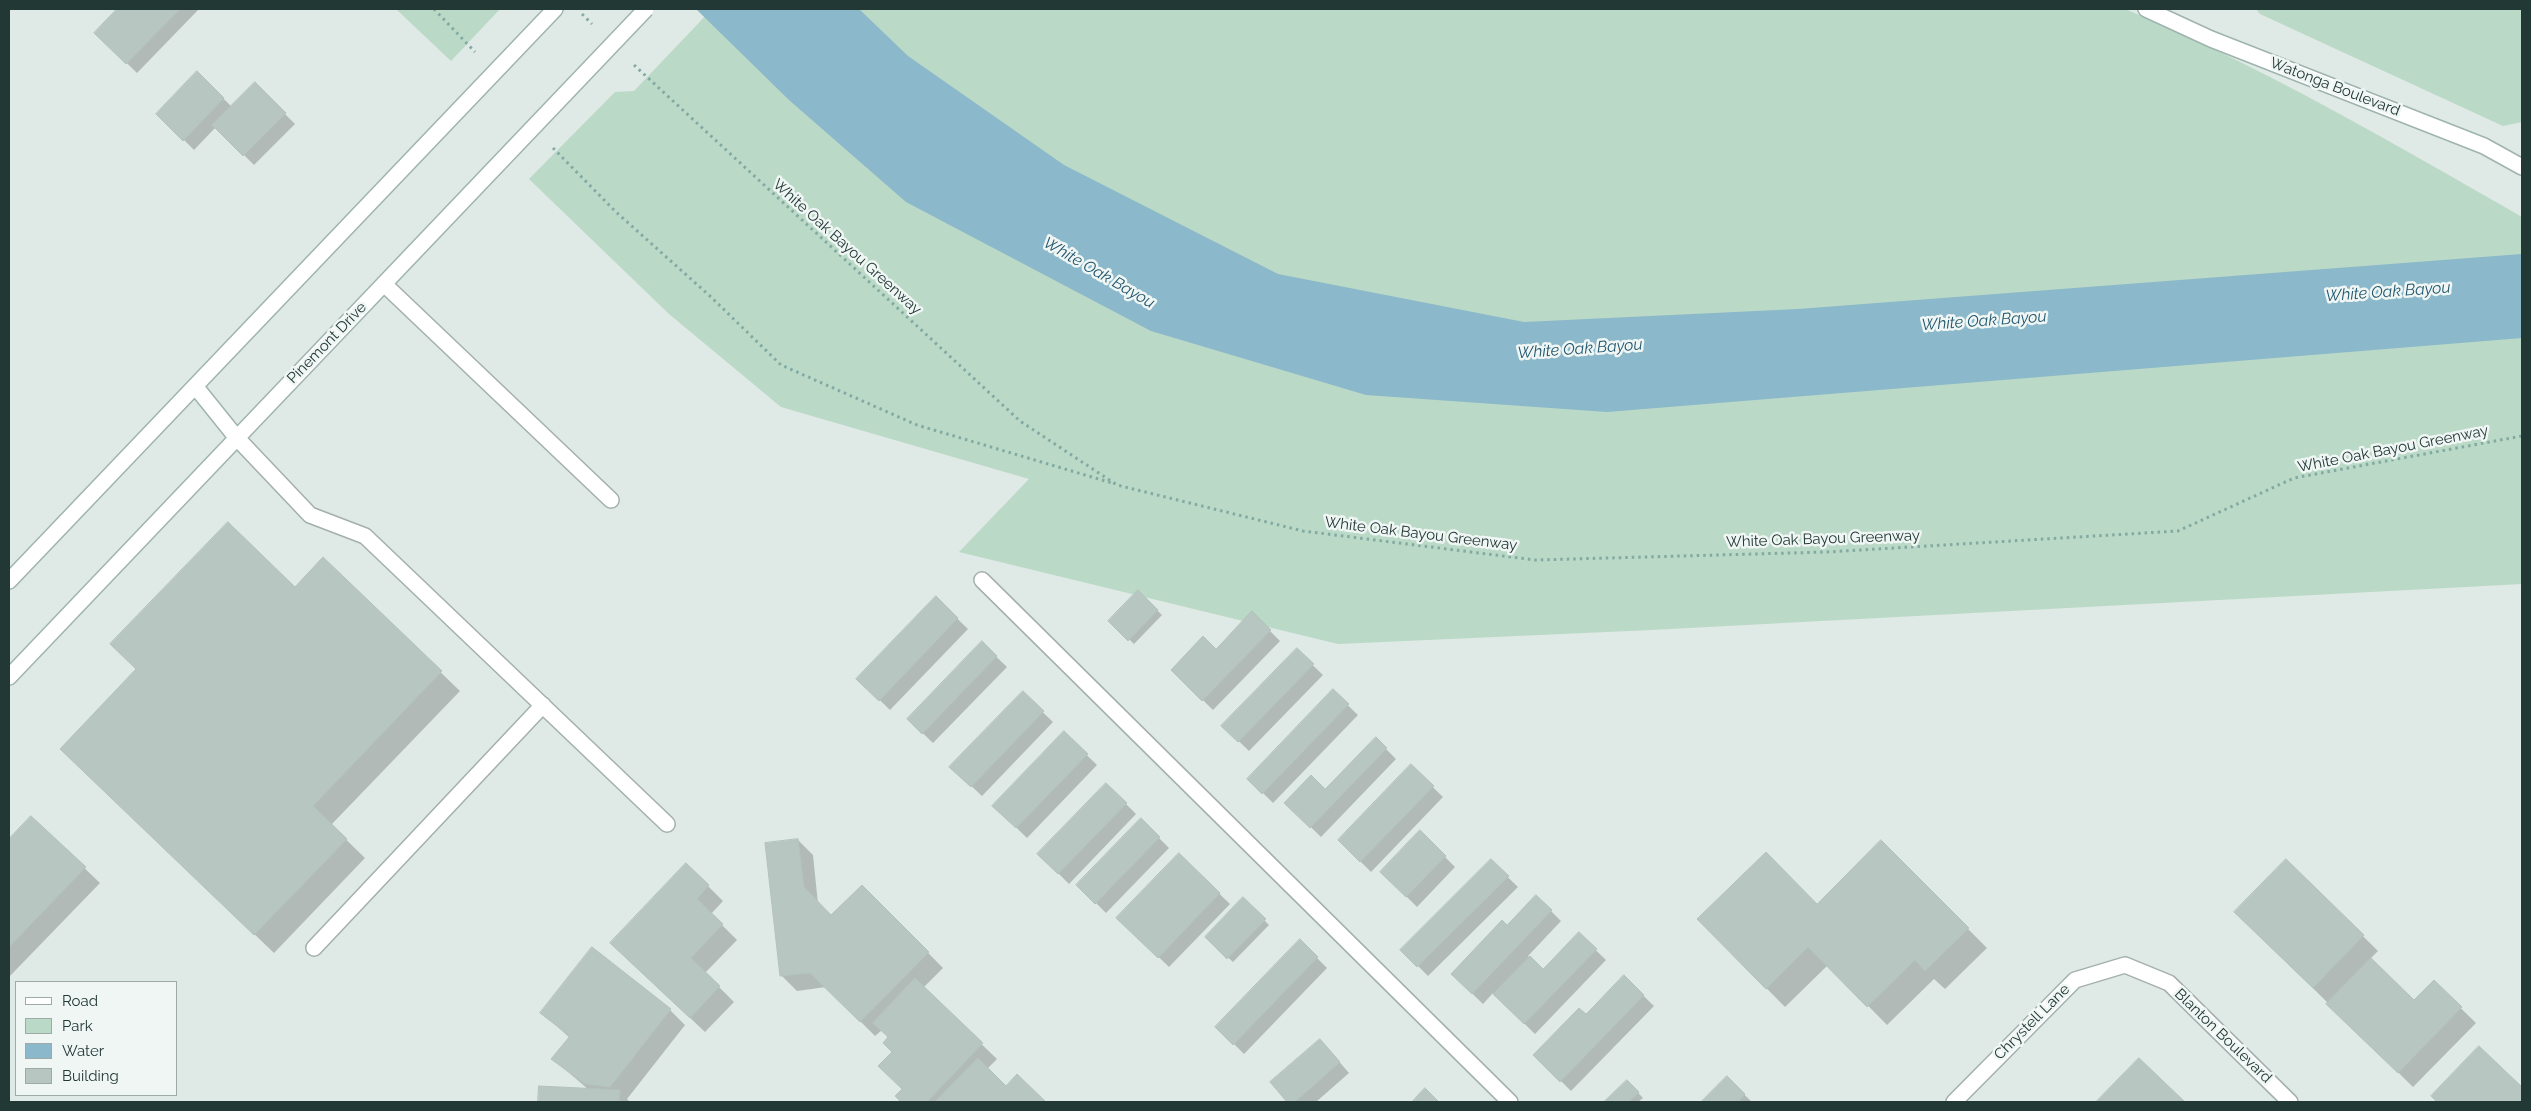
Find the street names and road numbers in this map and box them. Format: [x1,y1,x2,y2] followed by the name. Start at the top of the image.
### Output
[2267,54,2403,120] street label: Watonga Boulevard
[769,175,925,319] street label: White Oak Bayou Greenway
[284,299,370,387] street label: Pinemont Drive
[2296,422,2490,476] street label: White Oak Bayou Greenway
[1324,513,1518,555] street label: White Oak Bayou Greenway
[1726,527,1920,551] street label: White Oak Bayou Greenway
[1990,980,2074,1064] street label: Chrystell Lane
[2171,985,2275,1087] street label: Blanton Boulevard

